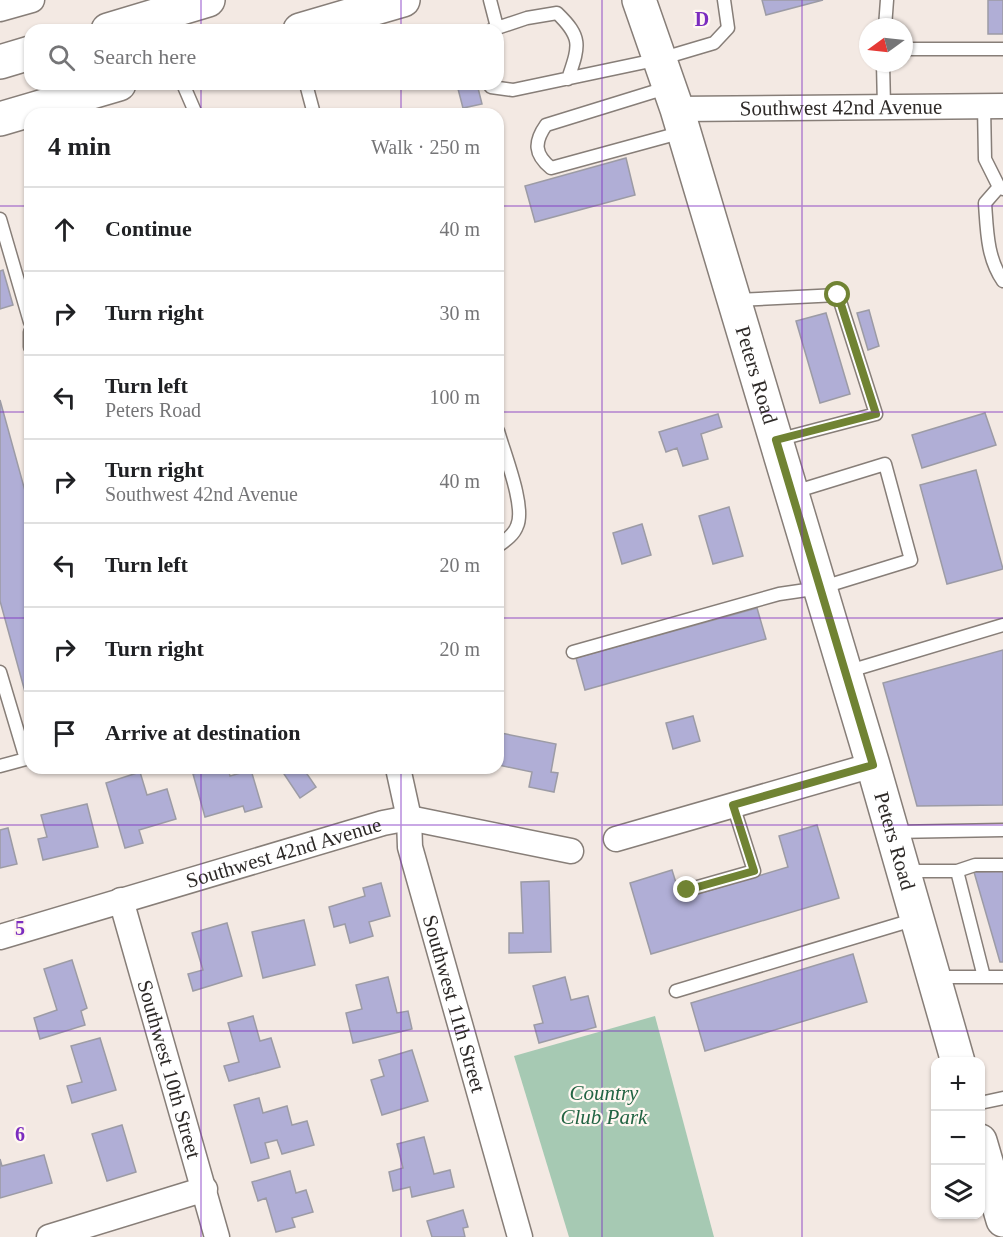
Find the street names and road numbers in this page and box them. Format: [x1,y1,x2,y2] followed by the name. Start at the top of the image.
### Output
[740,95,942,120] street label: Southwest 42nd Avenue
[730,323,783,427] street label: Peters Road
[869,789,920,893] street label: Peters Road
[183,812,384,893] street label: Southwest 42nd Avenue
[418,912,491,1095] street label: Southwest 11th Street
[132,977,206,1161] street label: Southwest 10th Street

